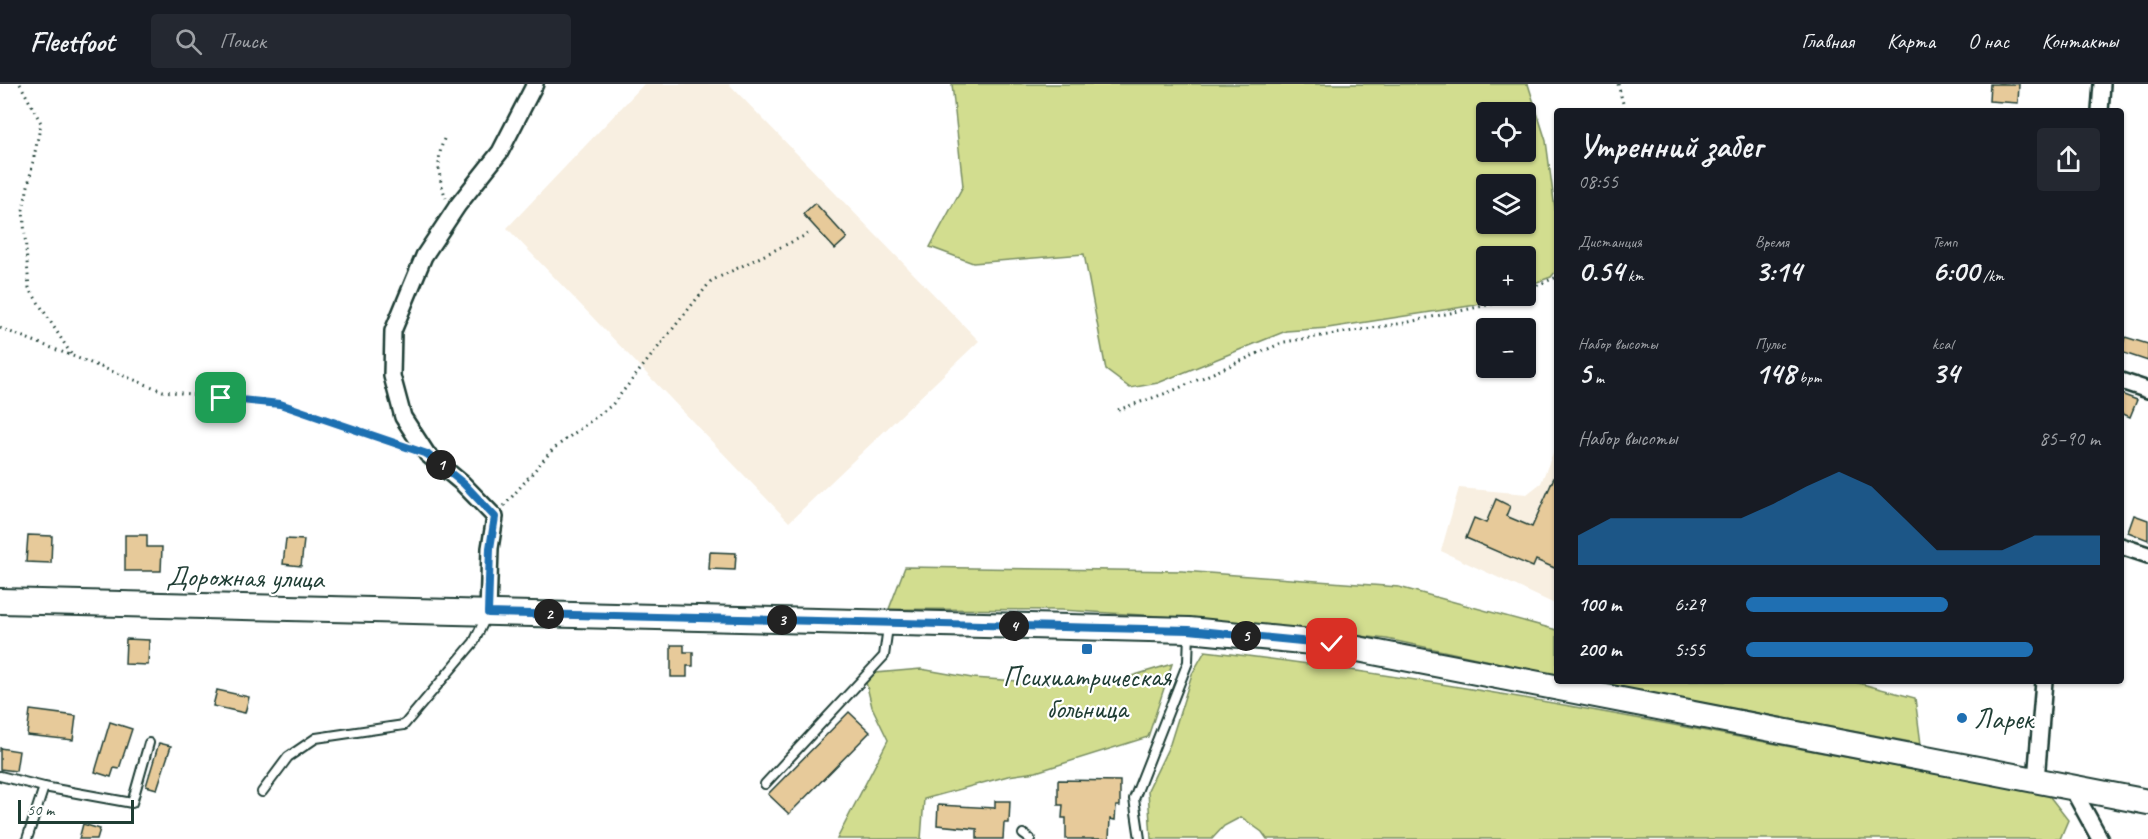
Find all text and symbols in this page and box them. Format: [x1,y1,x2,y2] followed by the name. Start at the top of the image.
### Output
[151,14,571,68] search box
[30,24,115,59] text: Fleetfoot
[172,25,205,58] icon: search
[220,27,266,55] text: Поиск
[1801,28,1854,54] text: Главная
[1887,28,1935,54] text: Карта
[1968,28,2009,54] text: О нас
[2042,28,2118,54] text: Контакты
[1476,102,1536,378] map controls
[1476,102,1536,162] button: locate
[1578,125,1762,167] text: Утренний забег
[2037,128,2100,191] button: share
[1578,169,1618,194] text: 08:55
[1476,174,1536,234] button: layers
[1578,232,1642,252] text: Дистанция
[1755,232,1789,252] text: Время
[1932,232,1958,252] text: Темп
[1476,246,1536,306] button: +
[1578,252,1624,290] text: 0.54
[1755,252,1801,290] text: 3:14
[1932,252,1979,290] text: 6:00
[1624,266,1643,286] text: km
[1979,266,2004,286] text: /km
[1476,318,1536,378] button: −
[1578,334,1657,354] text: Набор высоты
[1755,334,1786,354] text: Пульс
[1932,334,1953,354] text: kcal
[1578,354,1591,392] text: 5
[1755,354,1796,392] text: 148
[1932,354,1959,392] text: 34
[1591,368,1604,388] text: m
[1796,368,1821,388] text: bpm
[195,372,246,423] pin
[204,381,237,414] icon: arrive
[1578,426,1677,451] text: Набор высоты
[2039,426,2100,451] text: 85–90 m
[426,450,456,480] pin: 1
[437,455,445,475] text: 1
[166,558,326,596] street label: Дорожная улица
[1578,592,1621,617] text: 100 m
[1674,592,1705,617] text: 6:29
[534,599,564,629] pin: 2
[545,604,553,624] text: 2
[767,605,797,635] pin: 3
[778,610,786,630] text: 3
[999,611,1029,641] pin: 4
[1010,616,1018,636] text: 4
[1306,618,1357,669] pin
[1231,621,1261,651] pin: 5
[1243,626,1249,646] text: 5
[1315,627,1348,660] icon: check
[1578,637,1621,662] text: 200 m
[1674,637,1705,662] text: 5:55
[1080,642,1094,656] marker: Психиатрическая больница
[1003,659,1172,726] place label: Психиатрическая больница
[1974,701,2036,736] place label: Ларек
[1955,711,1969,725] marker: Ларек
[18,797,134,824] scale bar
[27,800,54,820] text: 50 m

